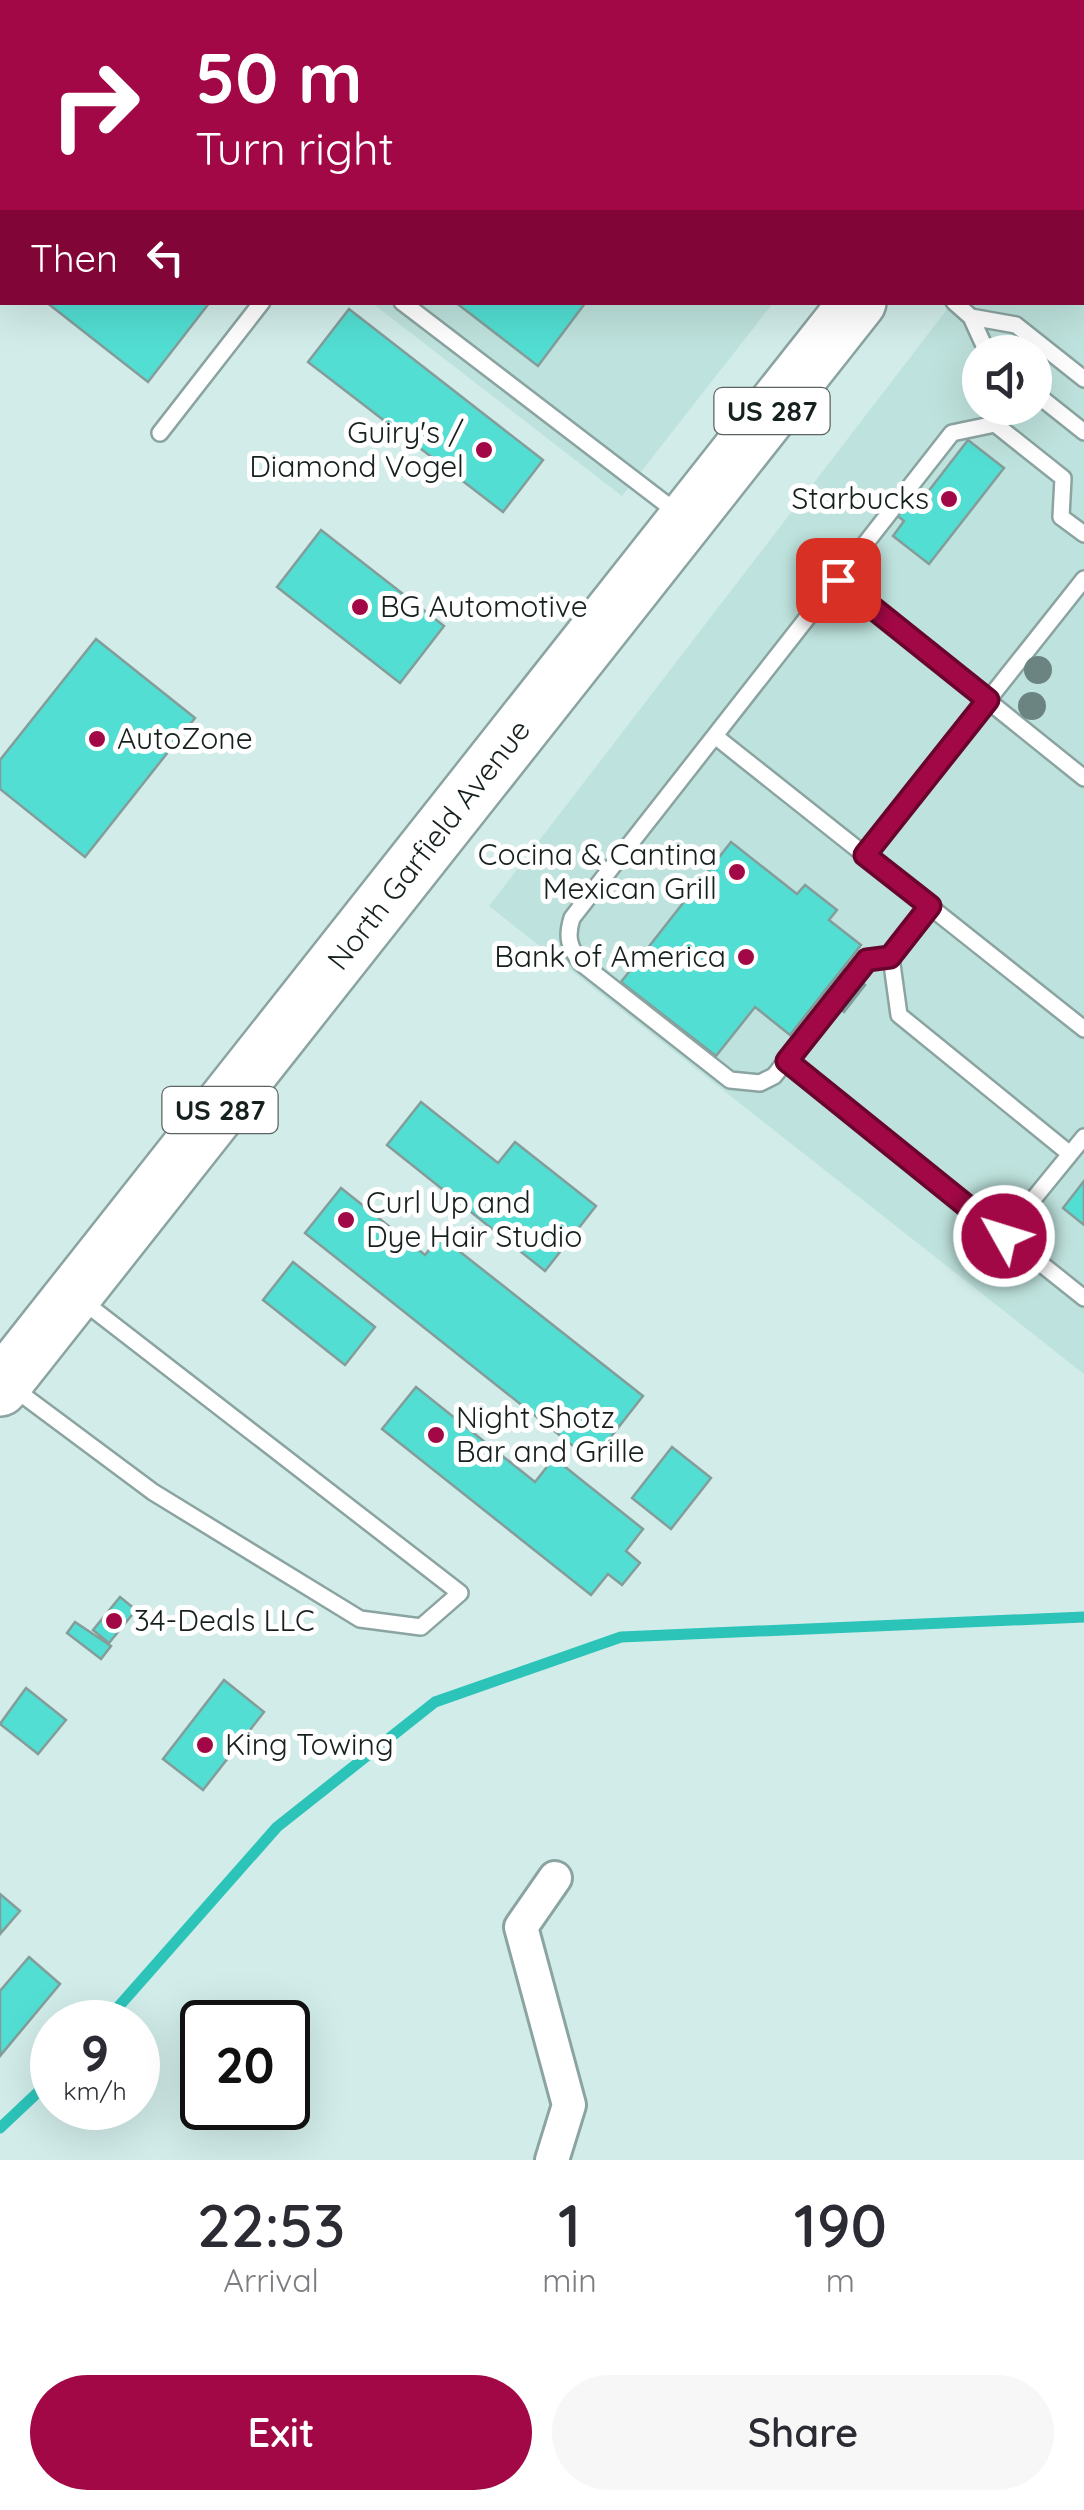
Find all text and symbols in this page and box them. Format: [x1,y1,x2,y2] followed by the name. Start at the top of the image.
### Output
[195,33,362,121] text: 50 m
[30,40,160,170] icon: right
[195,120,394,176] text: Turn right
[138,230,193,285] icon: left
[30,234,118,282] text: Then
[962,335,1052,425] map controls
[962,335,1052,425] button: sound
[714,388,830,434] road number: US 287
[249,413,464,485] place label: Guiry's / Diamond Vogel
[473,439,495,461] marker: Guiry's / Diamond Vogel
[791,479,929,517] place label: Starbucks
[938,488,960,510] marker: Starbucks
[796,538,881,623] pin
[811,553,866,608] icon: arrive
[380,587,588,625] place label: BG Automotive
[349,596,371,618] marker: BG Automotive
[319,711,538,977] street label: North Garfield Avenue
[117,719,253,757] place label: AutoZone
[86,728,108,750] marker: AutoZone
[478,835,717,907] place label: Cocina & Cantina Mexican Grill
[726,861,748,883] marker: Cocina & Cantina Mexican Grill
[494,937,726,975] place label: Bank of America
[735,946,757,968] marker: Bank of America
[162,1087,278,1133] road number: US 287
[366,1183,582,1255] place label: Curl Up and Dye Hair Studio
[952,1184,1056,1288] position arrow
[335,1209,357,1231] marker: Curl Up and Dye Hair Studio
[456,1398,645,1470] place label: Night Shotz Bar and Grille
[425,1424,447,1446] marker: Night Shotz Bar and Grille
[134,1601,315,1639] place label: 34-Deals LLC
[103,1610,125,1632] marker: 34-Deals LLC
[225,1725,394,1763] place label: King Towing
[194,1734,216,1756] marker: King Towing
[180,2000,310,2130] speed limit sign: 20
[81,2021,109,2084] text: 9
[63,2075,127,2106] text: km/h
[197,2187,345,2262] text: 22:53
[558,2187,581,2262] text: 1
[794,2187,887,2262] text: 190
[223,2260,319,2300] text: Arrival
[542,2260,597,2300] text: min
[826,2260,855,2300] text: m
[30,2375,532,2490] button: Exit
[552,2375,1054,2490] button: Share

